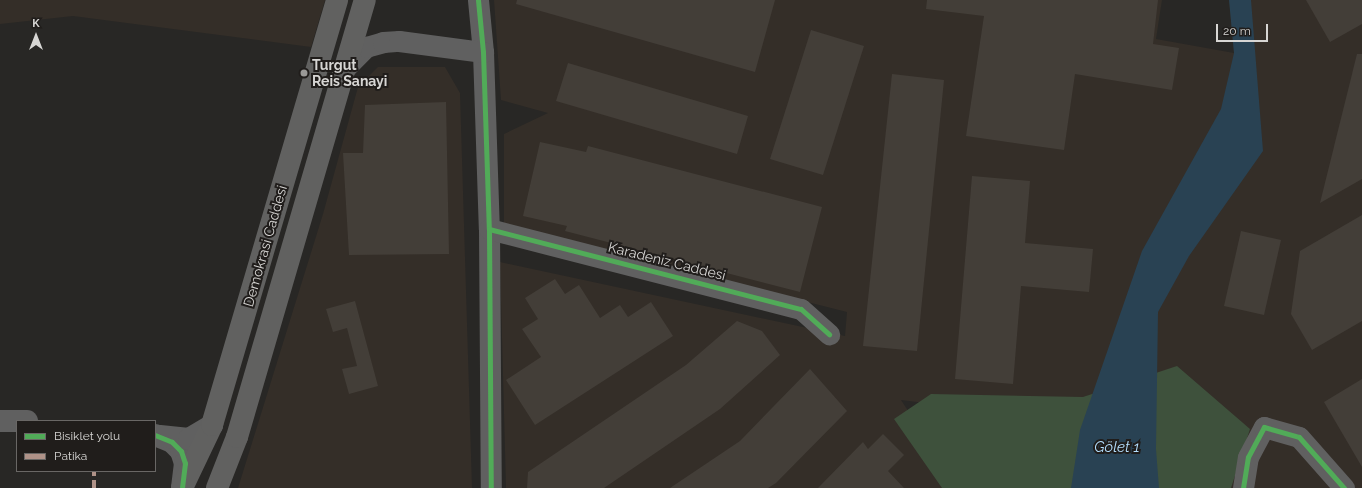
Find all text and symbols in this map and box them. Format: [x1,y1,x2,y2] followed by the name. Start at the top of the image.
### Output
[16,16,56,56] north arrow
[1218,16,1270,42] scale bar
[32,17,40,30] text: K
[1223,24,1251,38] text: 20 m
[312,57,387,90] place label: Turgut Reis Sanayi
[299,68,309,78] marker: Turgut Reis Sanayi
[240,183,290,309] street label: Demokrasi Caddesi
[607,238,727,284] street label: Karadeniz Caddesi
[16,420,156,472] legend
[54,429,120,443] text: Bisiklet yolu
[1094,439,1140,457] water label: Gölet 1
[54,449,87,463] text: Patika

